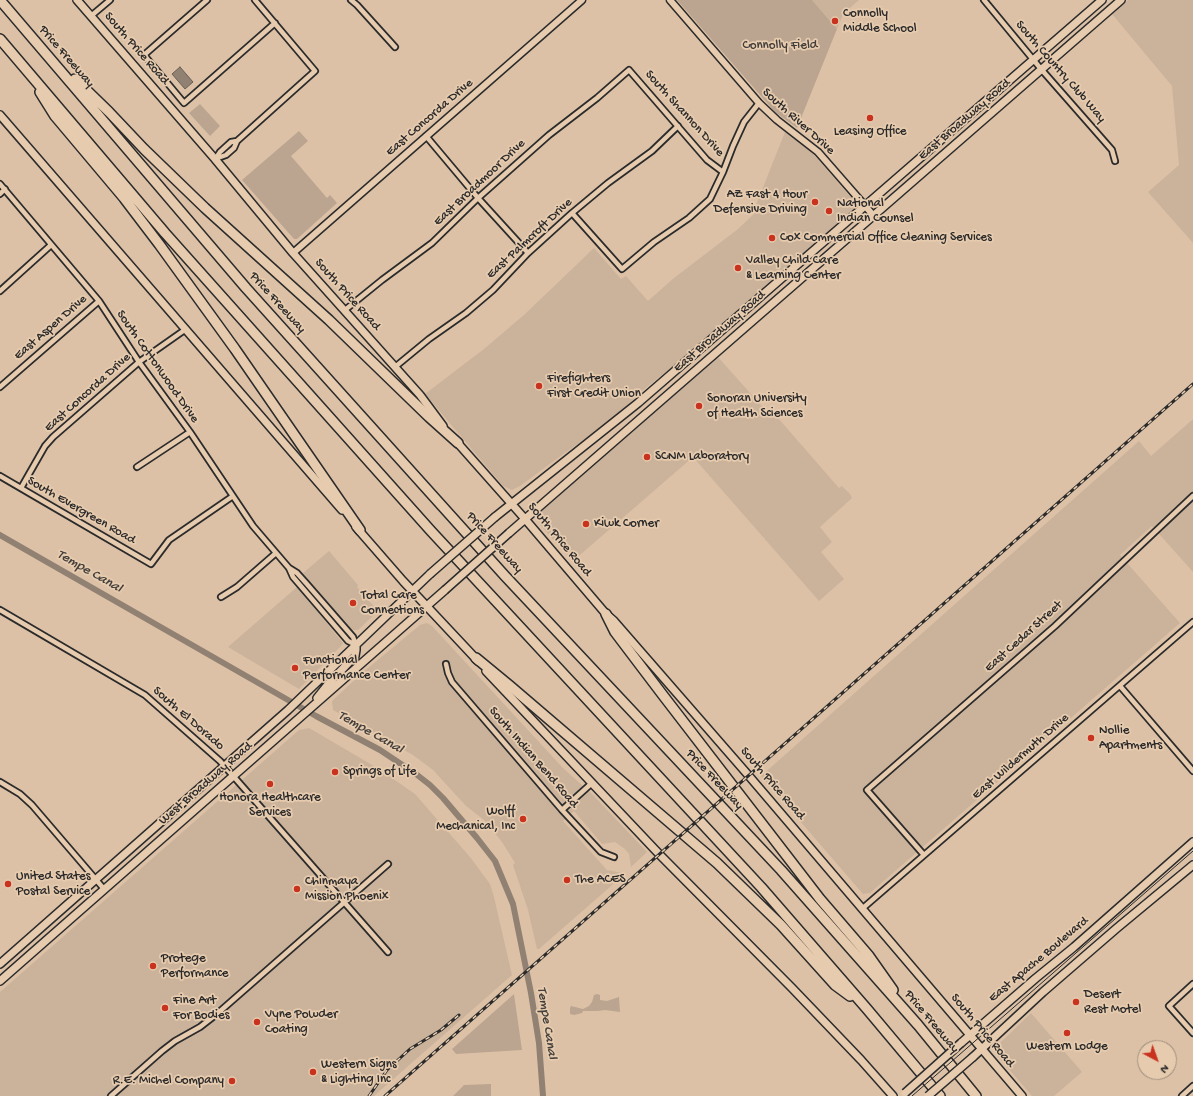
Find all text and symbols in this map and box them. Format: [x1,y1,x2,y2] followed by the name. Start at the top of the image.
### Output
[843,6,917,37] place label: Connolly Middle School
[100,9,172,89] street label: South Price Road
[830,16,840,26] marker: Connolly Middle School
[1011,18,1109,126] street label: South Country Club Way
[35,23,97,91] street label: Price Freeway
[743,38,817,54] park label: Connolly Field
[641,67,727,161] street label: South Shannon Drive
[383,76,477,160] street label: East Concorda Drive
[916,76,1014,164] street label: East Broadway Road
[758,85,838,159] street label: South River Drive
[865,113,875,123] marker: Leasing Office
[834,124,906,140] place label: Leasing Office
[431,136,529,230] street label: East Broadmoor Drive
[714,187,807,218] place label: AZ Fast 4 Hour Defensive Driving
[484,195,576,283] street label: East Palmcroft Drive
[837,196,914,227] place label: National Indian Counsel
[810,197,820,207] marker: AZ Fast 4 Hour Defensive Driving
[824,206,834,216] marker: National Indian Counsel
[780,230,992,246] place label: Cox Commercial Office Cleaning Services
[767,233,777,243] marker: Cox Commercial Office Cleaning Services
[746,253,841,284] place label: Valley Child Care & Learning Center
[311,256,383,334] street label: South Price Road
[733,263,743,273] marker: Valley Child Care & Learning Center
[245,269,309,337] street label: Price Freeway
[671,288,769,376] street label: East Broadway Road
[11,292,91,364] street label: East Aspen Drive
[112,308,202,426] street label: South Cottonwood Drive
[42,350,134,436] street label: East Concorda Drive
[547,371,641,402] place label: Firefighters First Credit Union
[534,381,544,391] marker: Firefighters First Credit Union
[707,391,807,422] place label: Sonoran University of Health Sciences
[694,401,704,411] marker: Sonoran University of Health Sciences
[655,449,749,465] place label: SCNM Laboratory
[642,452,652,462] marker: SCNM Laboratory
[24,474,138,548] street label: South Evergreen Road
[524,500,594,580] street label: South Price Road
[462,509,526,577] street label: Price Freeway
[594,516,659,532] place label: Kiwk Corner
[581,519,591,529] marker: Kiwk Corner
[53,547,125,597] water label: Tempe Canal
[361,588,424,619] place label: Total Care Connections
[348,598,358,608] marker: Total Care Connections
[982,598,1066,676] street label: East Cedar Street
[303,653,410,684] place label: Functional Performance Center
[290,663,300,673] marker: Functional Performance Center
[149,684,227,754] street label: South El Dorado
[485,704,581,812] street label: South Indian Bend Road
[334,708,406,758] water label: Tempe Canal
[969,711,1073,803] street label: East Wildermuth Drive
[1099,723,1162,754] place label: Nollie Apartments
[1086,733,1096,743] marker: Nollie Apartments
[156,739,256,829] street label: West Broadway Road
[736,744,808,824] street label: South Price Road
[682,746,746,814] street label: Price Freeway
[343,764,416,780] place label: Springs of Life
[330,767,340,777] marker: Springs of Life
[265,779,275,789] marker: Honora Healthcare Services
[219,790,321,821] place label: Honora Healthcare Services
[436,804,515,835] place label: Wolff Mechanical, Inc
[518,814,528,824] marker: Wolff Mechanical, Inc
[16,869,91,900] place label: United States Postal Service
[575,872,626,888] place label: The ACES
[305,874,389,905] place label: Chinmaya Mission Phoenix
[562,875,572,885] marker: The ACES
[3,879,13,889] marker: United States Postal Service
[292,884,302,894] marker: Chinmaya Mission Phoenix
[986,914,1092,1006] street label: East Apache Boulevard
[161,951,229,982] place label: Protege Performance
[148,961,158,971] marker: Protege Performance
[532,986,560,1060] water label: Tempe Canal
[900,987,962,1057] street label: Price Freeway
[1084,987,1141,1018] place label: Desert Rest Motel
[947,991,1017,1071] street label: South Price Road
[173,993,229,1024] place label: Fine Art For Bodies
[1071,997,1081,1007] marker: Desert Rest Motel
[160,1003,170,1013] marker: Fine Art For Bodies
[265,1007,338,1038] place label: Vyne Powder Coating
[252,1017,262,1027] marker: Vyne Powder Coating
[1062,1028,1072,1038] marker: Western Lodge
[1026,1039,1108,1055] place label: Western Lodge
[1137,1040,1177,1080] north arrow
[321,1057,397,1088] place label: Western Signs & Lighting Inc
[1158,1061,1171,1075] text: N
[308,1067,318,1077] marker: Western Signs & Lighting Inc
[113,1073,224,1089] place label: R.E. Michel Company
[227,1076,237,1086] marker: R.E. Michel Company

